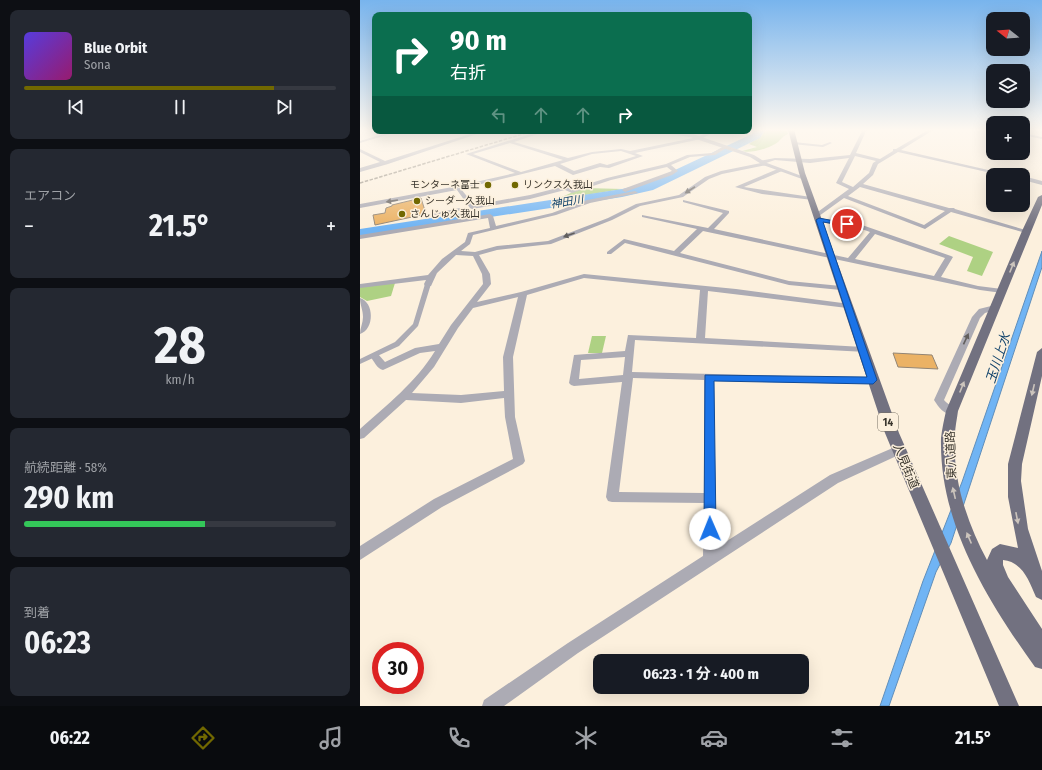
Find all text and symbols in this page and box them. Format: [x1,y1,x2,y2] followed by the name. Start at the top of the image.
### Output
[986,12,1030,56] north arrow
[986,12,1030,212] map controls
[450,24,507,57] text: 90 m
[384,28,436,80] icon: right
[84,39,147,57] text: Blue Orbit
[84,57,111,72] text: Sona
[450,62,486,84] text: 右折
[986,64,1030,108] button: layers
[65,96,87,118] icon: previous
[169,96,191,118] icon: pause
[273,96,295,118] icon: next
[488,104,510,126] icon: left
[530,104,552,126] icon: ahead
[572,104,594,126] icon: ahead
[614,104,636,126] icon: right
[986,116,1030,160] button: +
[986,168,1030,212] button: −
[410,179,480,191] place label: モンターネ富士
[523,179,593,191] place label: リンクス久我山
[483,180,493,190] marker: モンターネ富士
[510,180,520,190] marker: リンクス久我山
[684,187,696,194] one-way arrow
[24,188,76,203] text: エアコン
[550,193,585,211] water label: 神田川
[425,195,495,207] place label: シーダー久我山
[412,196,422,206] marker: シーダー久我山
[386,198,398,204] one-way arrow
[830,207,864,241] pin
[149,208,211,244] text: 21.5°
[410,208,480,220] place label: さんじゅ久我山
[397,209,407,219] marker: さんじゅ久我山
[24,213,34,240] text: −
[326,213,336,240] text: +
[836,213,858,235] icon: arrive
[562,233,574,239] one-way arrow
[1009,260,1015,272] one-way arrow
[154,314,206,377] text: 28
[983,329,1014,385] water label: 玉川上水
[963,333,969,345] one-way arrow
[166,372,195,387] text: km/h
[960,380,966,392] one-way arrow
[1030,384,1036,396] one-way arrow
[878,413,898,431] road number: 14
[943,431,959,479] street label: 東八道路
[890,441,922,491] street label: 人見街道
[24,460,107,475] text: 航続距離 · 58%
[24,480,114,516] text: 290 km
[951,487,957,499] one-way arrow
[689,508,731,550] position arrow
[1015,512,1021,524] one-way arrow
[966,533,972,544] one-way arrow
[24,605,50,620] text: 到着
[24,625,91,661] text: 06:23
[372,642,424,694] speed limit sign: 30
[643,665,759,683] text: 06:23 · 1 分 · 400 m
[189,724,217,752] icon: directions
[317,724,345,752] icon: music
[445,724,473,752] icon: phone
[572,724,600,752] icon: climate
[700,724,728,752] icon: car
[828,724,856,752] icon: filters
[50,727,90,749] text: 06:22
[955,727,992,749] text: 21.5°

